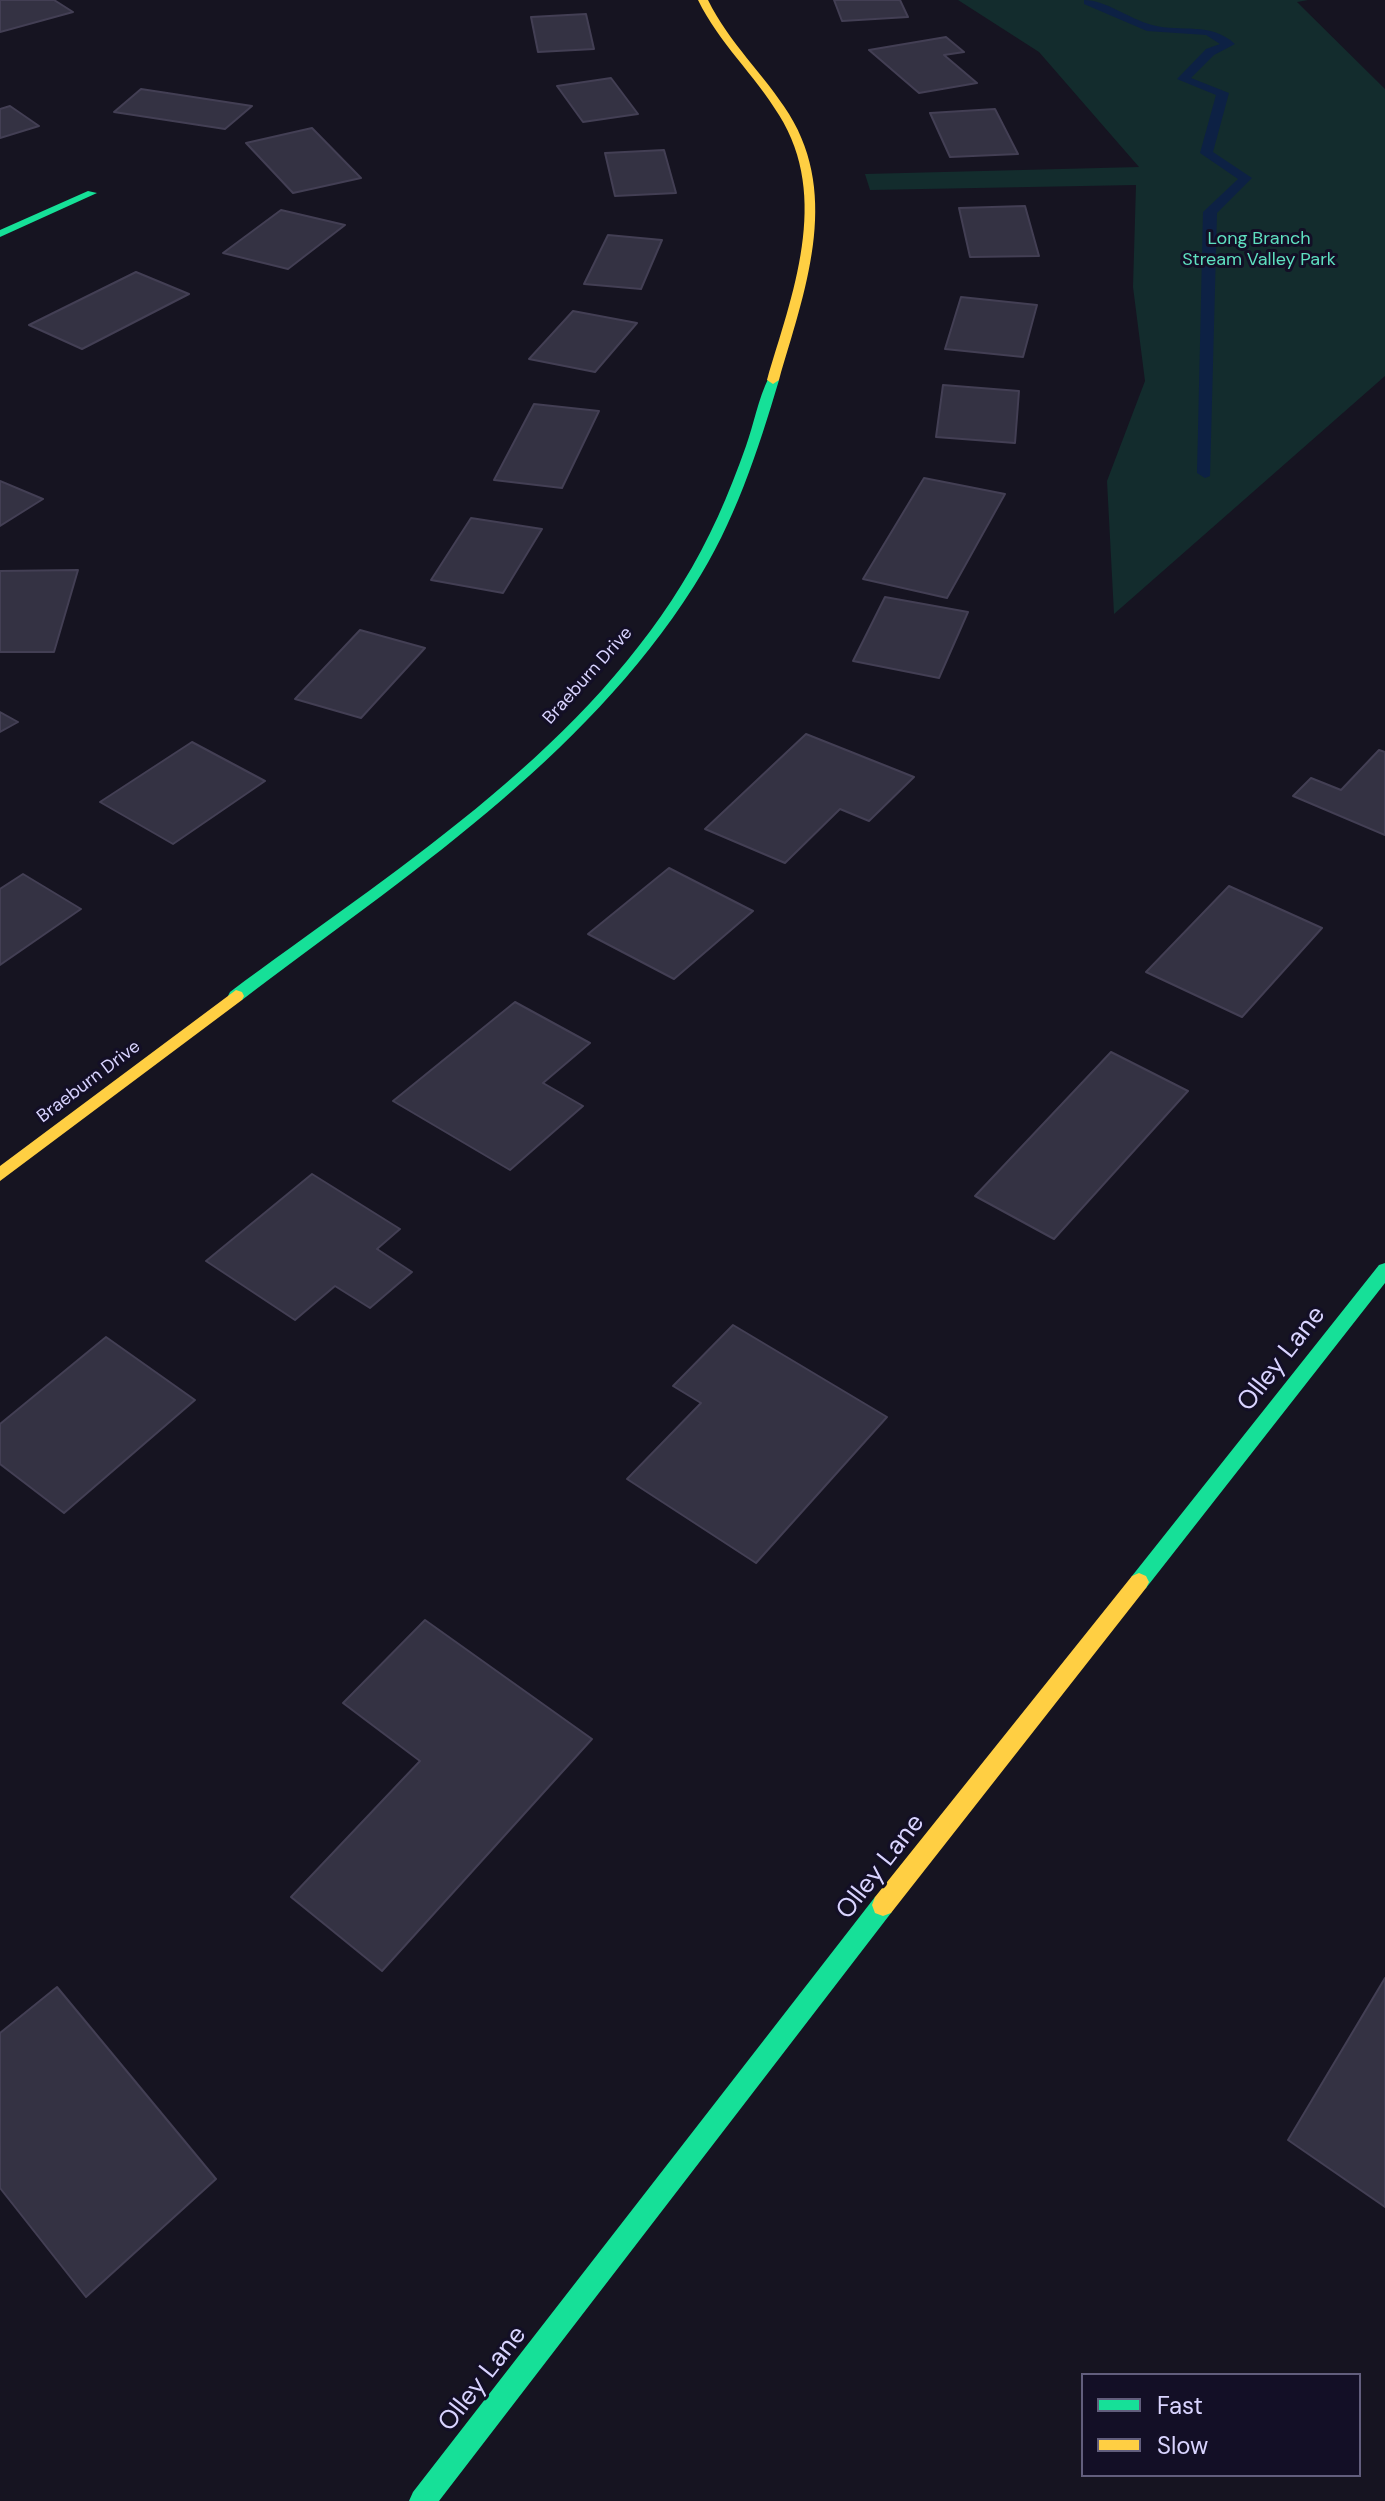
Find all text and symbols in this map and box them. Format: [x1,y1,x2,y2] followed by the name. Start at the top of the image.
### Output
[1182,228,1336,270] park label: Long Branch Stream Valley Park
[539,623,637,729] street label: Braeburn Drive
[33,1036,145,1128] street label: Braeburn Drive
[1231,1300,1333,1418] street label: Olley Lane
[830,1808,932,1926] street label: Olley Lane
[432,2320,534,2438] street label: Olley Lane
[1081,2373,1361,2477] legend
[1157,2390,1203,2421] text: Fast
[1157,2430,1208,2461] text: Slow

